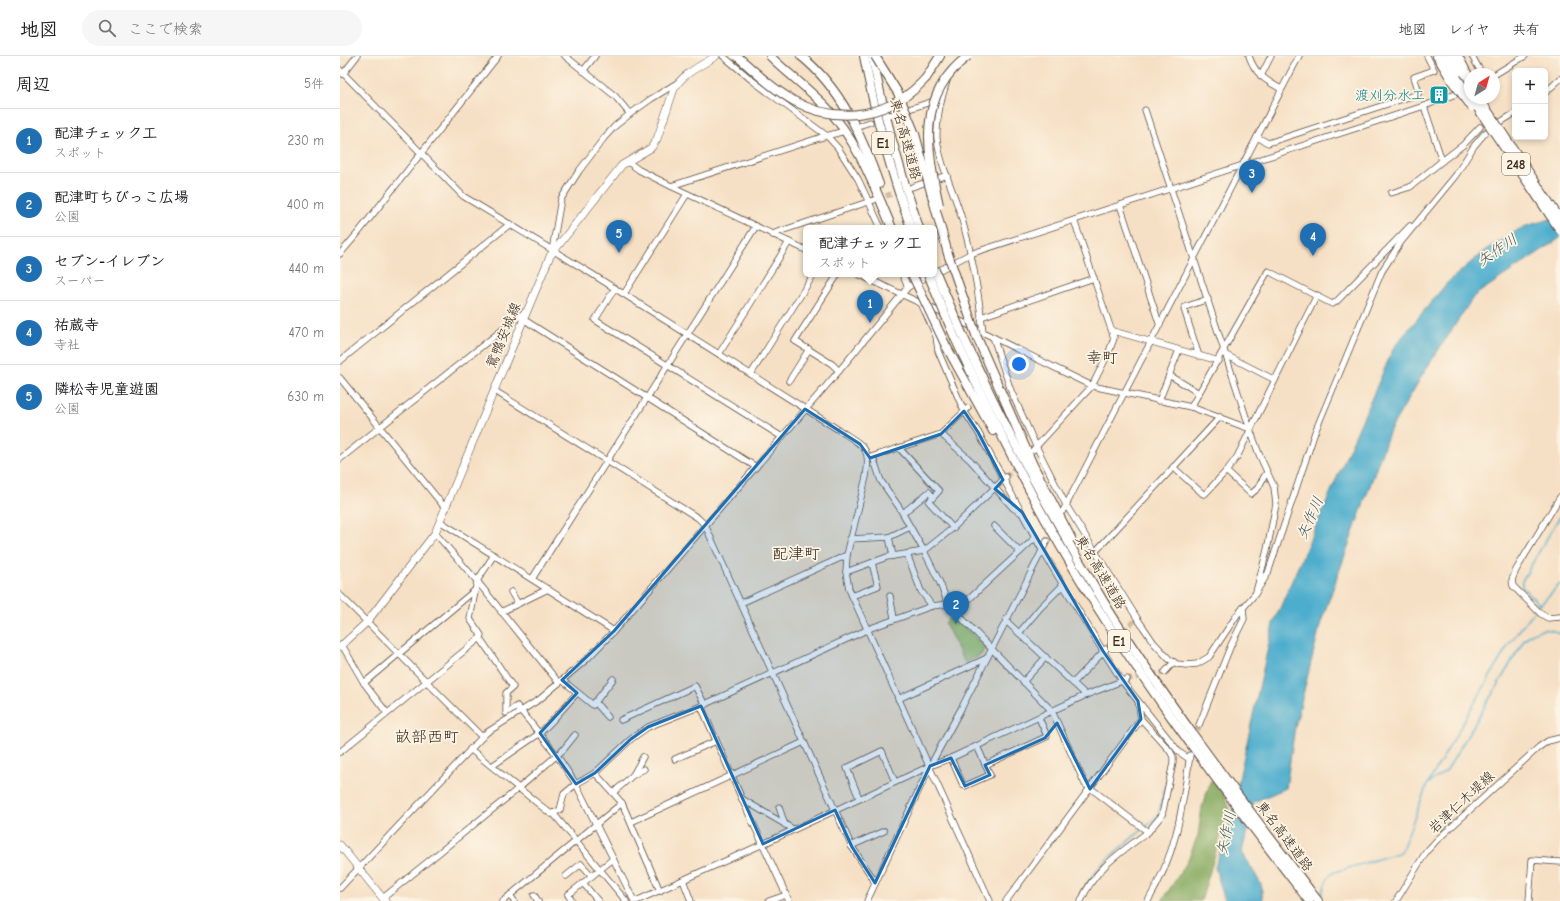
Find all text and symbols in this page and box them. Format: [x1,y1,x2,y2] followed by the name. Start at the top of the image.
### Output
[82,10,362,46] search box
[96,17,118,39] icon: search
[20,19,58,41] text: 地図
[128,20,203,38] text: ここで検索
[1399,21,1427,38] text: 地図
[1449,21,1490,38] text: レイヤ
[1512,21,1540,38] text: 共有
[1464,68,1500,104] north arrow
[1512,68,1548,140] map controls
[1512,68,1548,104] button: +
[16,75,50,94] text: 周辺
[304,76,324,91] text: 5件
[1428,84,1450,106] building icon: 渡刈分水工
[1355,87,1425,104] place label: 渡刈分水工
[886,96,925,182] street label: 東名高速道路
[1512,104,1548,140] button: −
[54,124,157,142] text: 配津チェック工
[872,132,894,154] road number: E1
[26,133,32,148] text: 1
[288,133,324,148] text: 230 m
[54,145,106,160] text: スポット
[1502,153,1530,175] road number: 248
[1239,160,1265,193] pin: 3
[54,188,189,206] text: 配津町ちびっこ広場
[26,197,32,212] text: 2
[287,197,324,212] text: 400 m
[54,209,80,224] text: 公園
[606,220,632,253] pin: 5
[1300,223,1326,256] pin: 4
[803,225,937,277] popup
[1473,230,1521,270] water label: 矢作川
[818,234,922,252] text: 配津チェック工
[54,252,165,270] text: セブン-イレブン
[818,255,870,270] text: スポット
[26,261,32,276] text: 3
[288,261,324,276] text: 440 m
[54,273,105,288] text: スーパー
[857,290,883,323] pin: 1
[482,300,524,371] street label: 鴛鴨安城線
[54,316,99,334] text: 祐蔵寺
[26,325,32,340] text: 4
[289,325,324,340] text: 470 m
[54,337,80,352] text: 寺社
[1086,349,1118,367] district label: 幸町
[1009,354,1029,374] your location
[54,380,159,398] text: 隣松寺児童遊園
[26,389,32,404] text: 5
[287,389,324,404] text: 630 m
[54,401,80,416] text: 公園
[1293,494,1327,542] water label: 矢作川
[1072,532,1129,613] street label: 東名高速道路
[772,545,820,563] district label: 配津町
[943,591,969,624] pin: 2
[1108,630,1130,652] road number: E1
[395,728,459,746] district label: 畝部西町
[1425,768,1498,837] street label: 岩津仁木堤線
[1253,798,1317,875] street label: 東名高速道路
[1213,809,1239,857] water label: 矢作川

